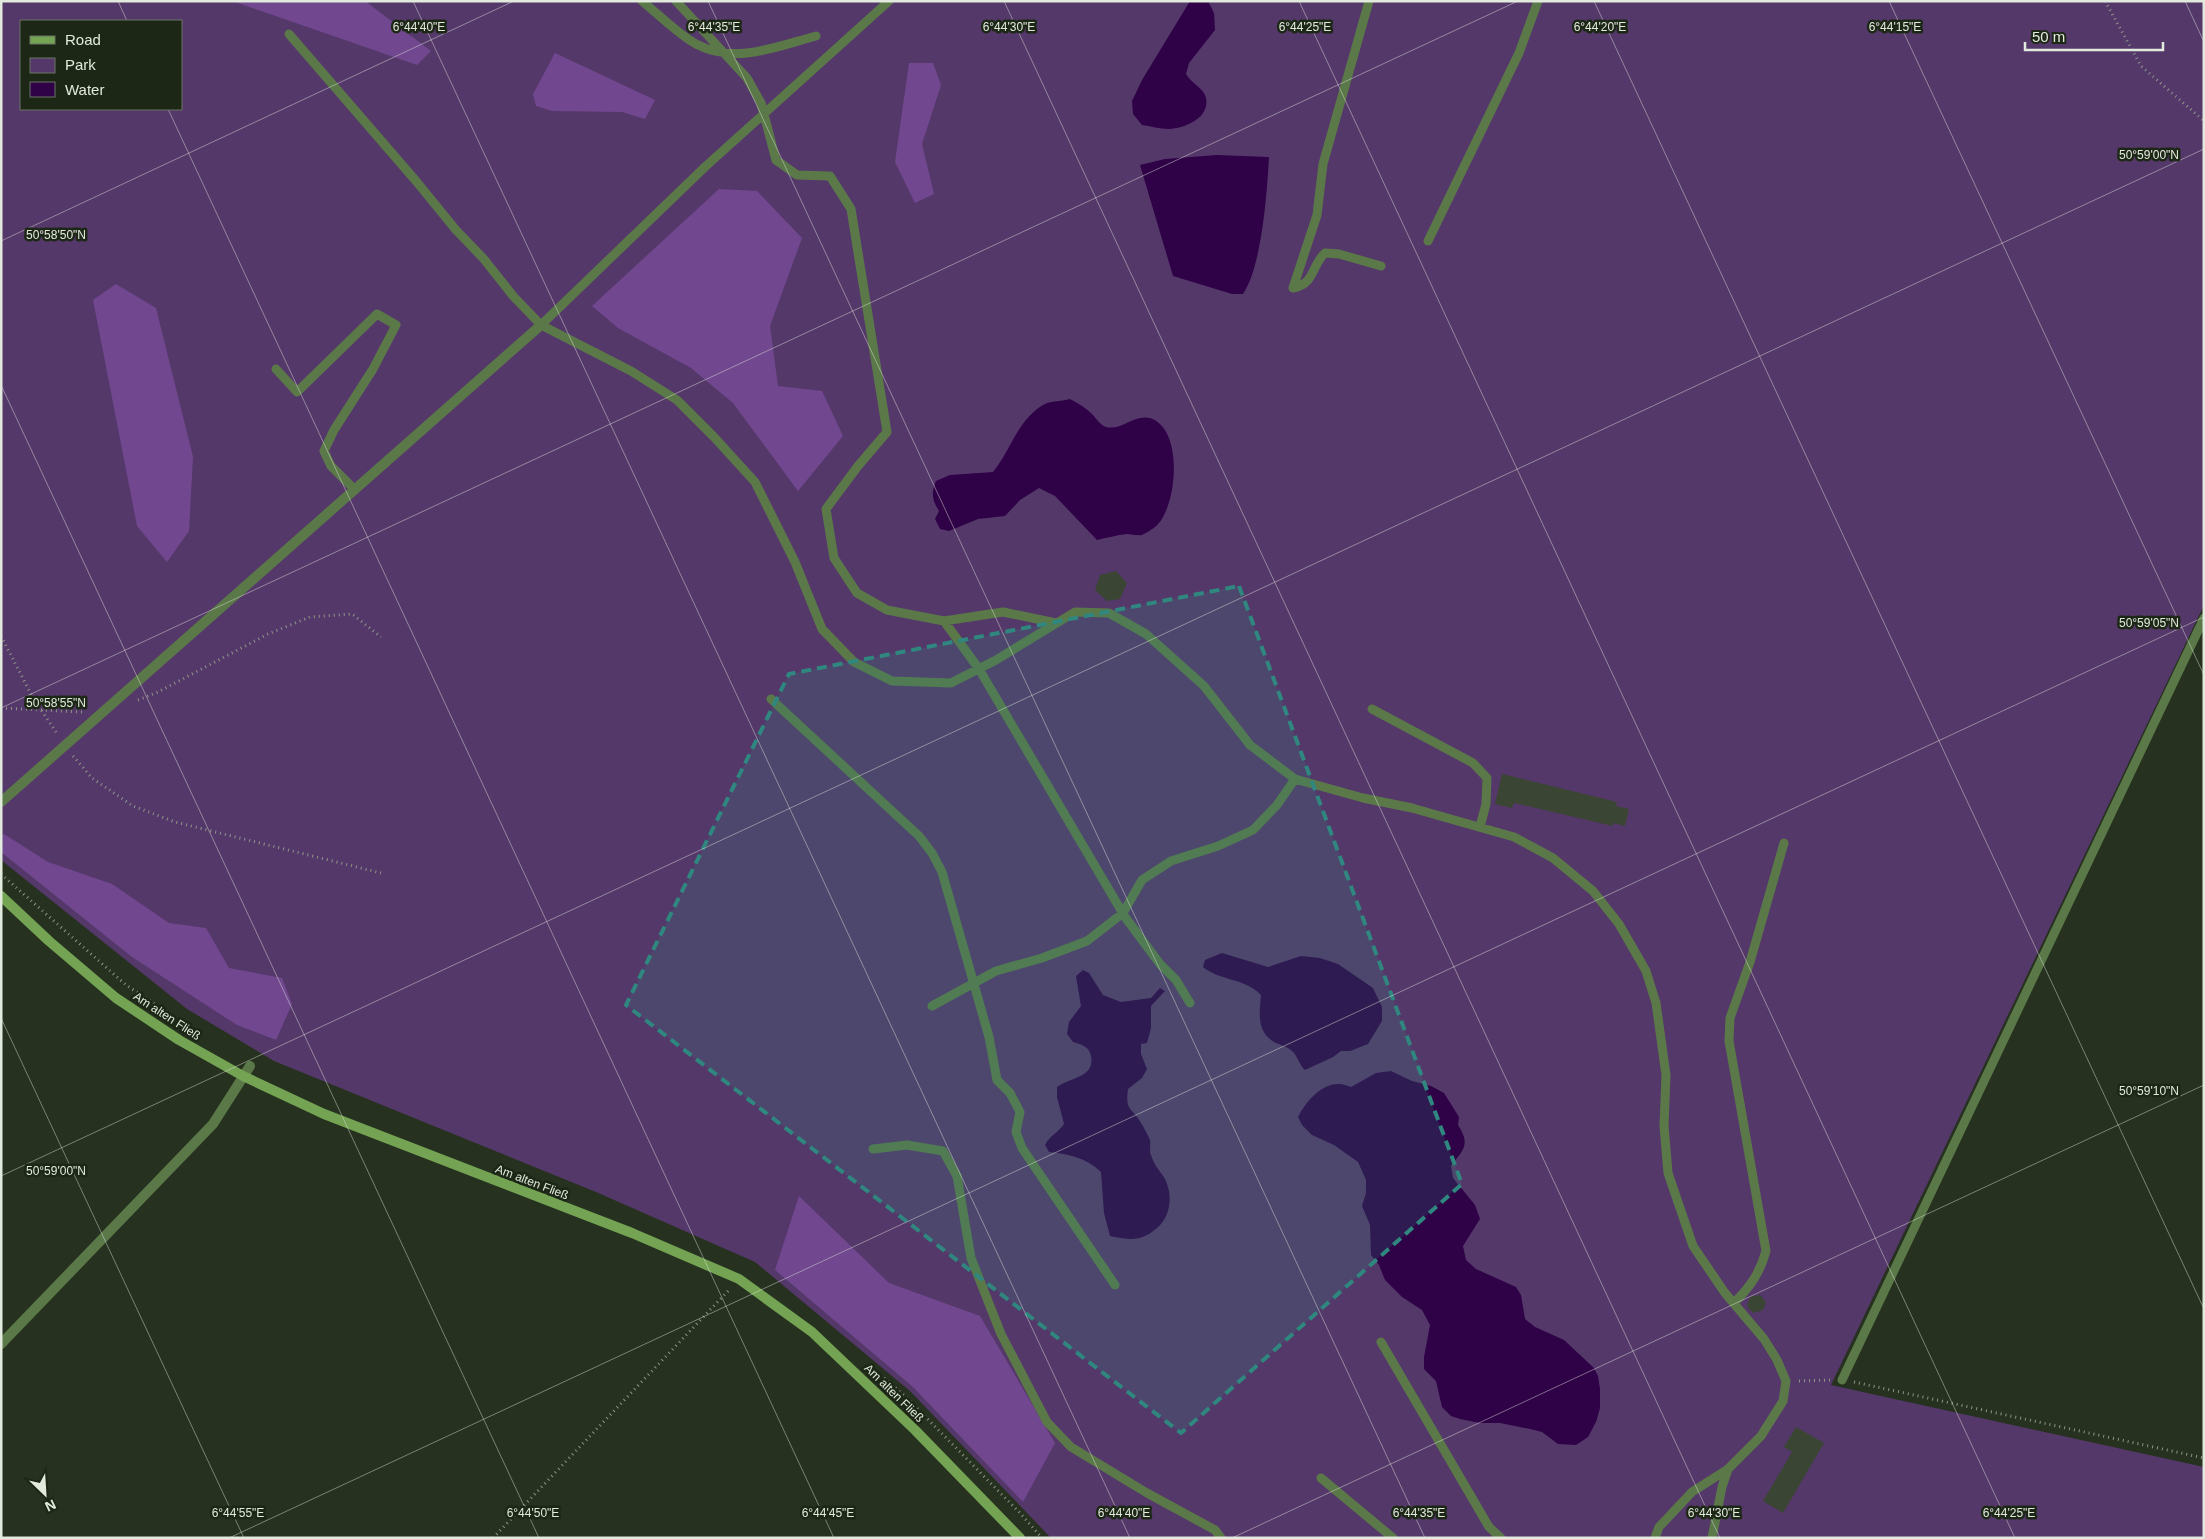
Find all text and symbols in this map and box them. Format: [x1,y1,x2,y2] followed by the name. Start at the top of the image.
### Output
[20,20,182,110] legend
[393,20,445,34] text: 6°44'40"E
[688,20,740,34] text: 6°44'35"E
[983,20,1035,34] text: 6°44'30"E
[1279,20,1331,34] text: 6°44'25"E
[1574,20,1626,34] text: 6°44'20"E
[1869,20,1921,34] text: 6°44'15"E
[2025,20,2162,52] scale bar
[2032,28,2065,45] text: 50 m
[65,31,101,48] text: Road
[65,56,96,73] text: Park
[65,81,104,98] text: Water
[2119,148,2179,162] text: 50°59'00"N
[26,228,86,242] text: 50°58'50"N
[2119,616,2179,630] text: 50°59'05"N
[26,696,86,710] text: 50°58'55"N
[131,989,203,1043] street label: Am alten Fließ
[2119,1084,2179,1098] text: 50°59'10"N
[493,1162,571,1202] street label: Am alten Fließ
[26,1164,86,1178] text: 50°59'00"N
[861,1361,927,1425] street label: Am alten Fließ
[20,1469,70,1519] north arrow
[43,1496,58,1515] text: N
[212,1506,264,1520] text: 6°44'55"E
[507,1506,559,1520] text: 6°44'50"E
[802,1506,854,1520] text: 6°44'45"E
[1098,1506,1150,1520] text: 6°44'40"E
[1393,1506,1445,1520] text: 6°44'35"E
[1688,1506,1740,1520] text: 6°44'30"E
[1983,1506,2035,1520] text: 6°44'25"E

